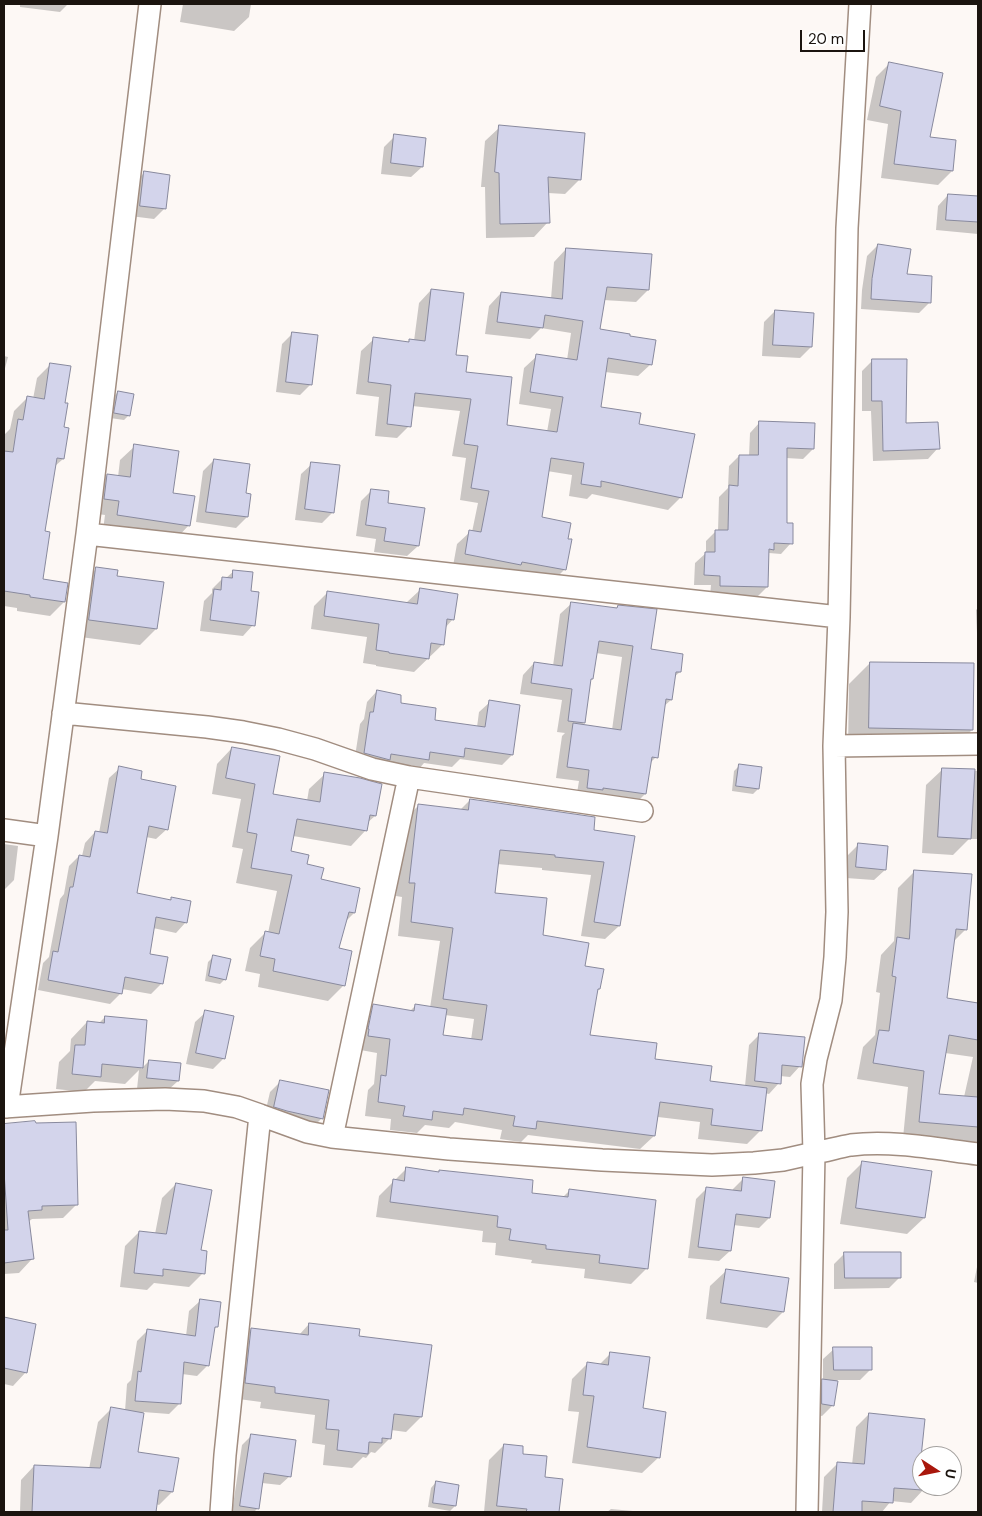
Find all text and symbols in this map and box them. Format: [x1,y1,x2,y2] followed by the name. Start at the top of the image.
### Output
[802,20,867,52] scale bar
[808,29,844,49] text: 20 m
[912,1446,962,1496] north arrow
[941,1467,960,1480] text: U

